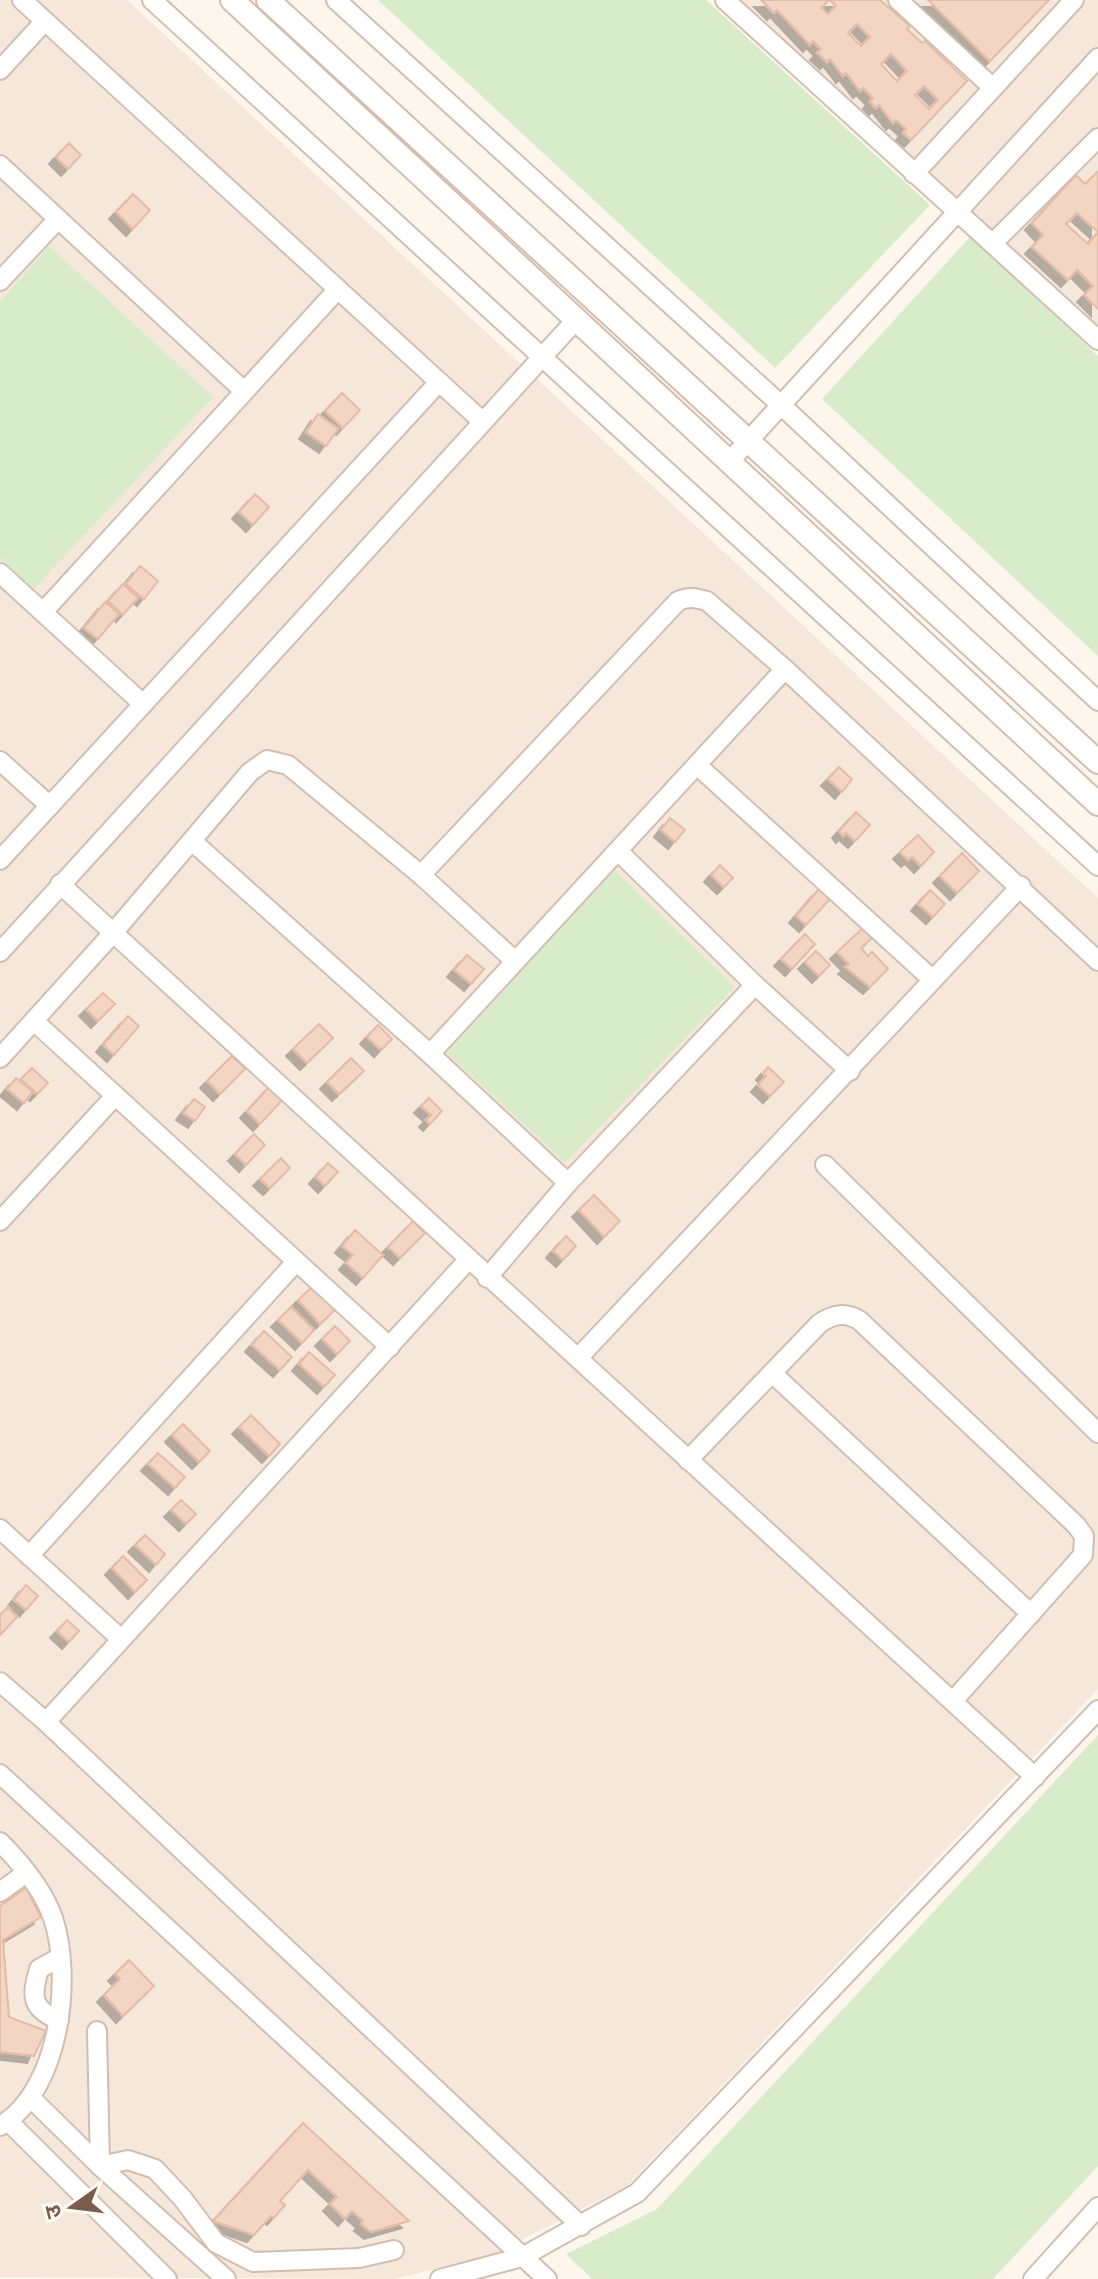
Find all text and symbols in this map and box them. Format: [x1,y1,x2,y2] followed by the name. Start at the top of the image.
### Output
[32,2167,112,2247] north arrow
[39,2201,67,2221] text: उ

